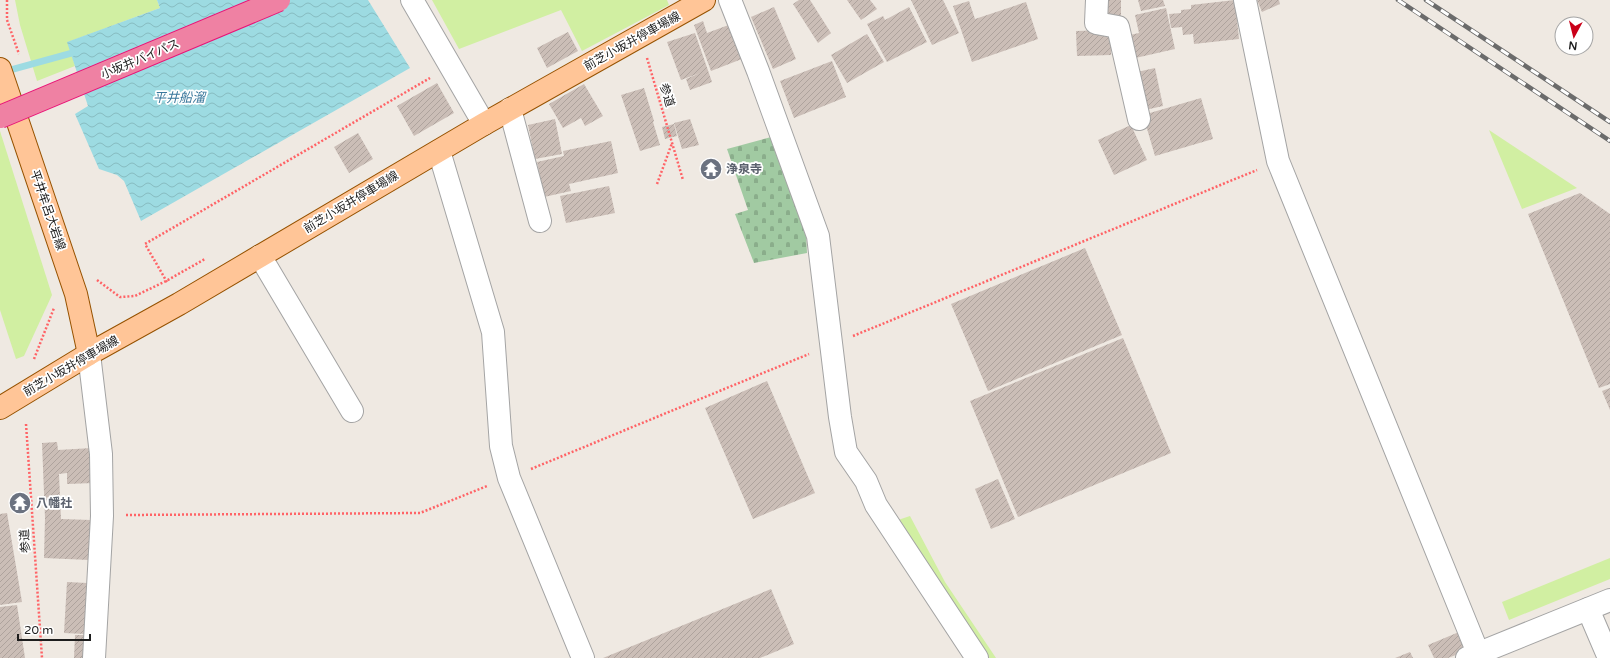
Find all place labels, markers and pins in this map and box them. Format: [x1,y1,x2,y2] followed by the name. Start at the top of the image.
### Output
[698,156,724,182] temple icon: 浄泉寺
[726,162,762,176] place label: 浄泉寺
[7,490,33,516] temple icon: 八幡社
[36,496,72,510] place label: 八幡社

